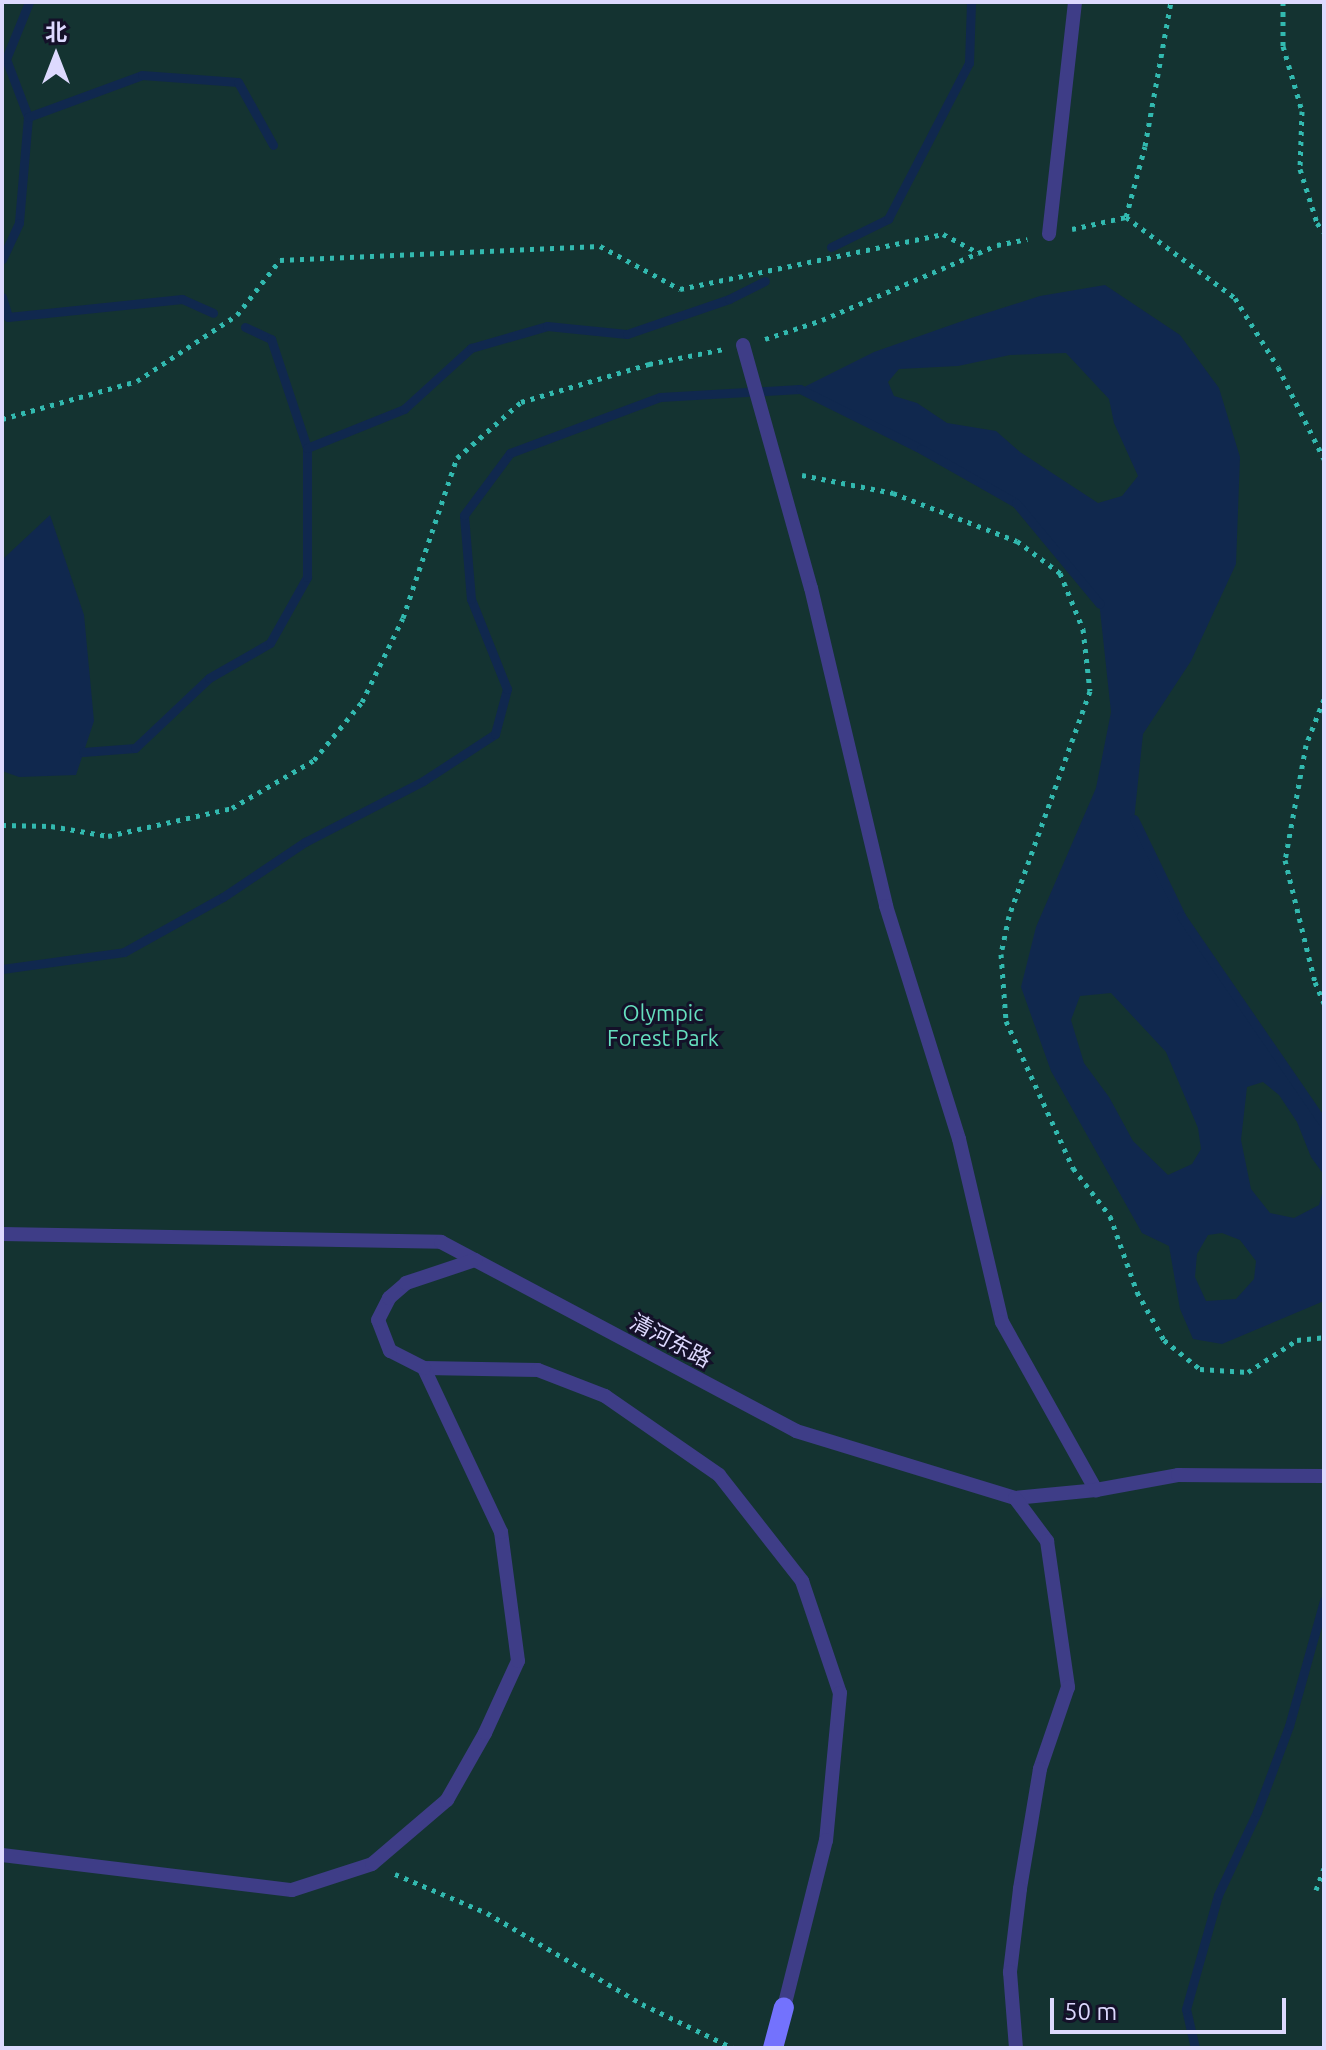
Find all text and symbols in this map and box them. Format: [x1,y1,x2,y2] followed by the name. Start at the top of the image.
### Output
[16,16,96,96] north arrow
[45,19,67,44] text: 北
[607,999,719,1050] park label: Olympic Forest Park
[626,1308,716,1372] street label: 清河东路
[1054,1982,1290,2032] scale bar
[1064,1998,1117,2025] text: 50 m

